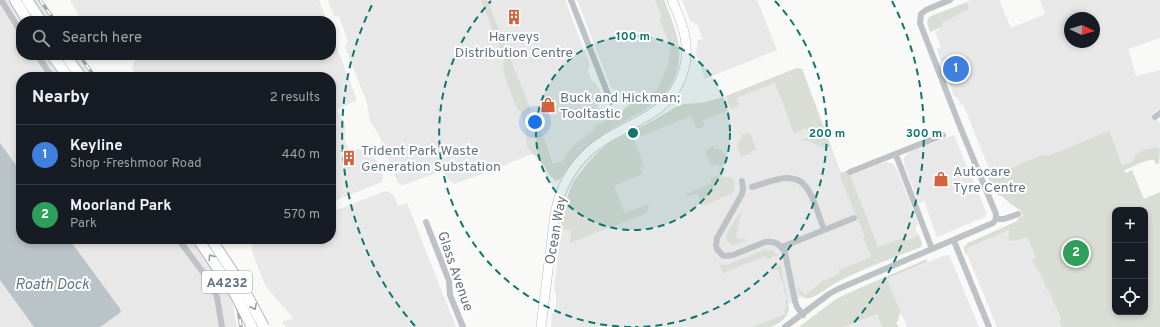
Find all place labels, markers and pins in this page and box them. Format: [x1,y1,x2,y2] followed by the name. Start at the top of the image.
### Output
[505,8,523,26] building icon: Harveys Distribution Centre
[455,29,573,62] place label: Harveys Distribution Centre
[943,54,969,84] pin: 1
[560,90,680,123] place label: Buck and Hickman; Tooltastic
[539,96,557,114] shop icon: Buck and Hickman; Tooltastic
[626,126,640,140] centre of rings
[361,143,501,176] place label: Trident Park Waste Generation Substation
[340,149,358,167] building icon: Trident Park Waste Generation Substation
[953,164,1026,197] place label: Autocare Tyre Centre
[932,170,950,188] shop icon: Autocare Tyre Centre
[1063,238,1089,268] pin: 2

